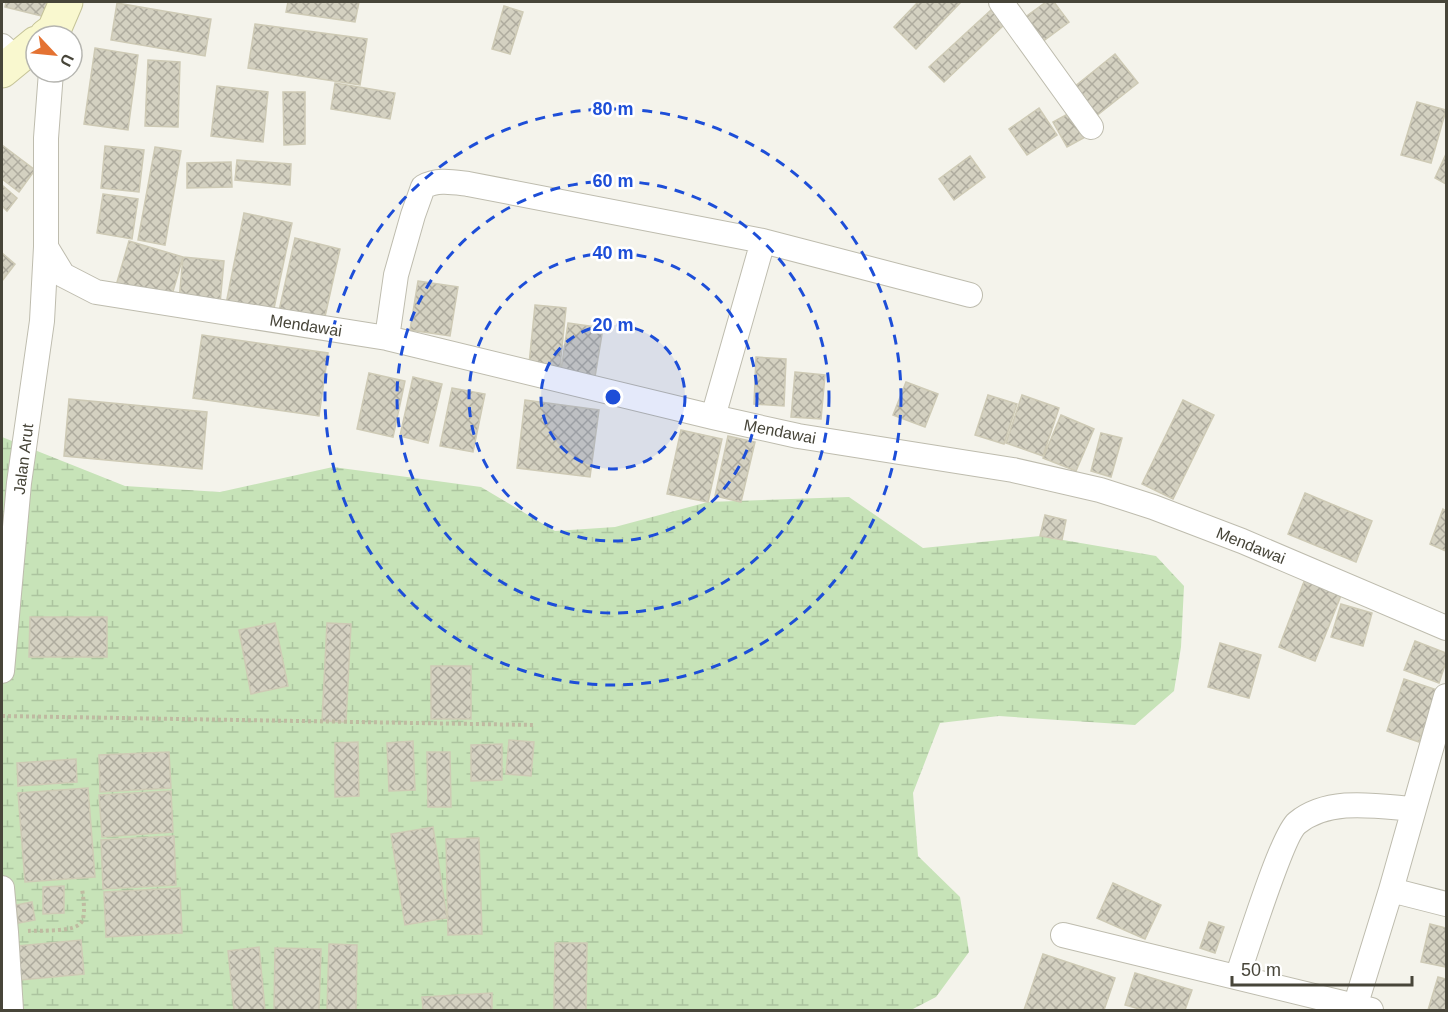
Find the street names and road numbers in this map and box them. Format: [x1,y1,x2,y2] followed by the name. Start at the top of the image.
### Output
[269,311,343,340] street label: Mendawai
[742,416,817,447] street label: Mendawai
[11,422,36,495] street label: Jalan Arut
[1214,524,1288,567] street label: Mendawai

